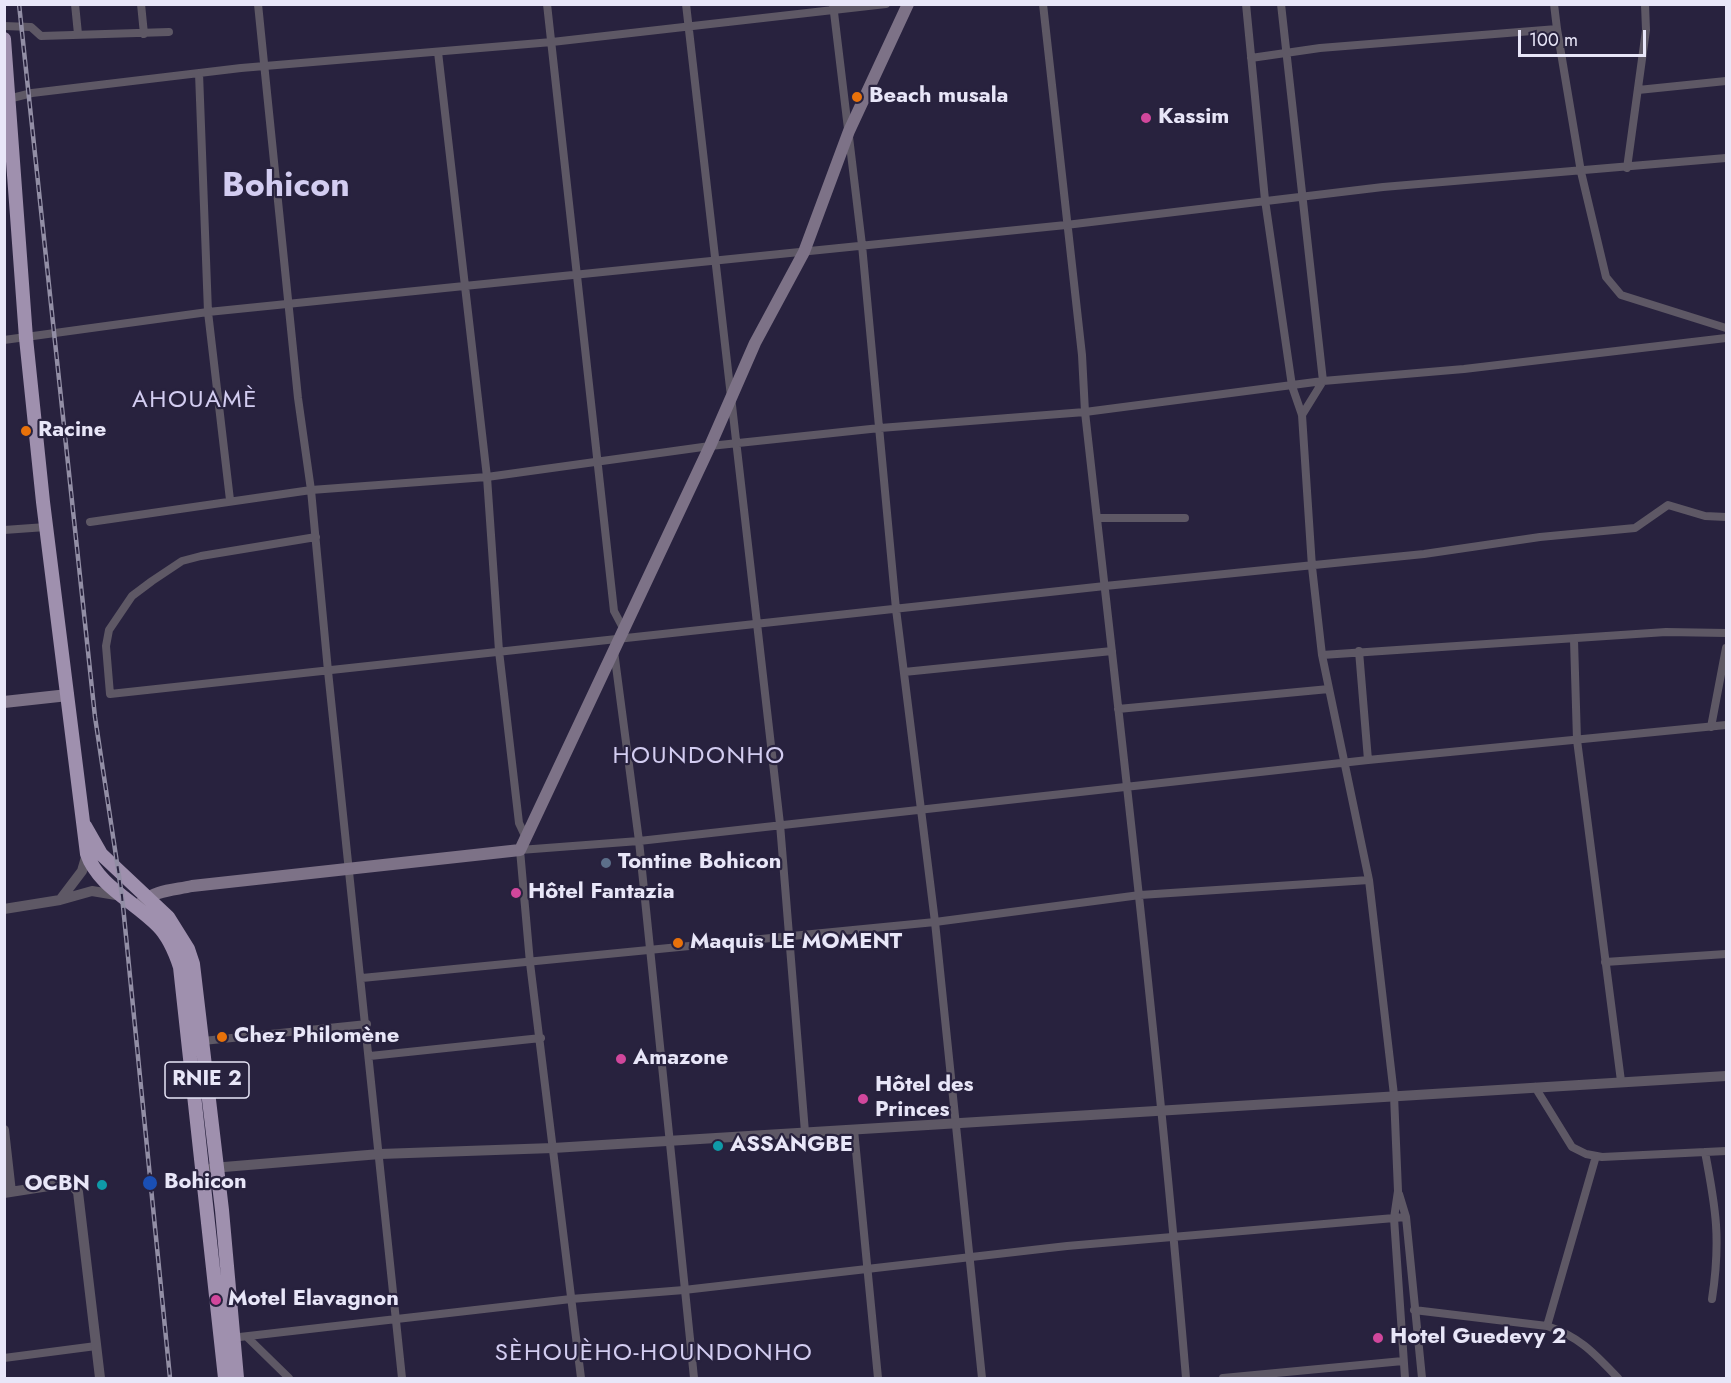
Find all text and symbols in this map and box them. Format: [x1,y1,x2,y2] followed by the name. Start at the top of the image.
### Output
[1521,18,1648,56] scale bar
[1529,27,1578,53] text: 100 m
[869,84,1008,110] place label: Beach musala
[850,90,864,104] marker: Beach musala
[1158,105,1229,131] place label: Kassim
[1139,111,1153,125] marker: Kassim
[222,168,350,208] district label: Bohicon
[132,387,258,415] district label: AHOUAMÈ
[38,418,106,444] place label: Racine
[19,424,33,438] marker: Racine
[612,743,786,771] district label: HOUNDONHO
[618,850,781,876] place label: Tontine Bohicon
[599,856,613,870] marker: Tontine Bohicon
[528,880,675,906] place label: Hôtel Fantazia
[509,886,523,900] marker: Hôtel Fantazia
[690,930,902,956] place label: Maquis LE MOMENT
[671,936,685,950] marker: Maquis LE MOMENT
[234,1024,399,1050] place label: Chez Philomène
[215,1030,229,1044] marker: Chez Philomène
[633,1046,728,1072] place label: Amazone
[614,1052,628,1066] marker: Amazone
[165,1062,249,1098] road number: RNIE 2
[875,1073,974,1124] place label: Hôtel des Princes
[856,1092,870,1106] marker: Hôtel des Princes
[730,1133,853,1159] place label: ASSANGBE
[711,1139,725,1153] marker: ASSANGBE
[164,1170,247,1196] place label: Bohicon
[24,1172,90,1198] place label: OCBN
[141,1174,159,1192] marker: Bohicon
[95,1178,109,1192] marker: OCBN
[228,1287,399,1313] place label: Motel Elavagnon
[209,1293,223,1307] marker: Motel Elavagnon
[1390,1325,1566,1351] place label: Hotel Guedevy 2
[1371,1331,1385,1345] marker: Hotel Guedevy 2
[495,1340,813,1368] district label: SÈHOUÈHO-HOUNDONHO

